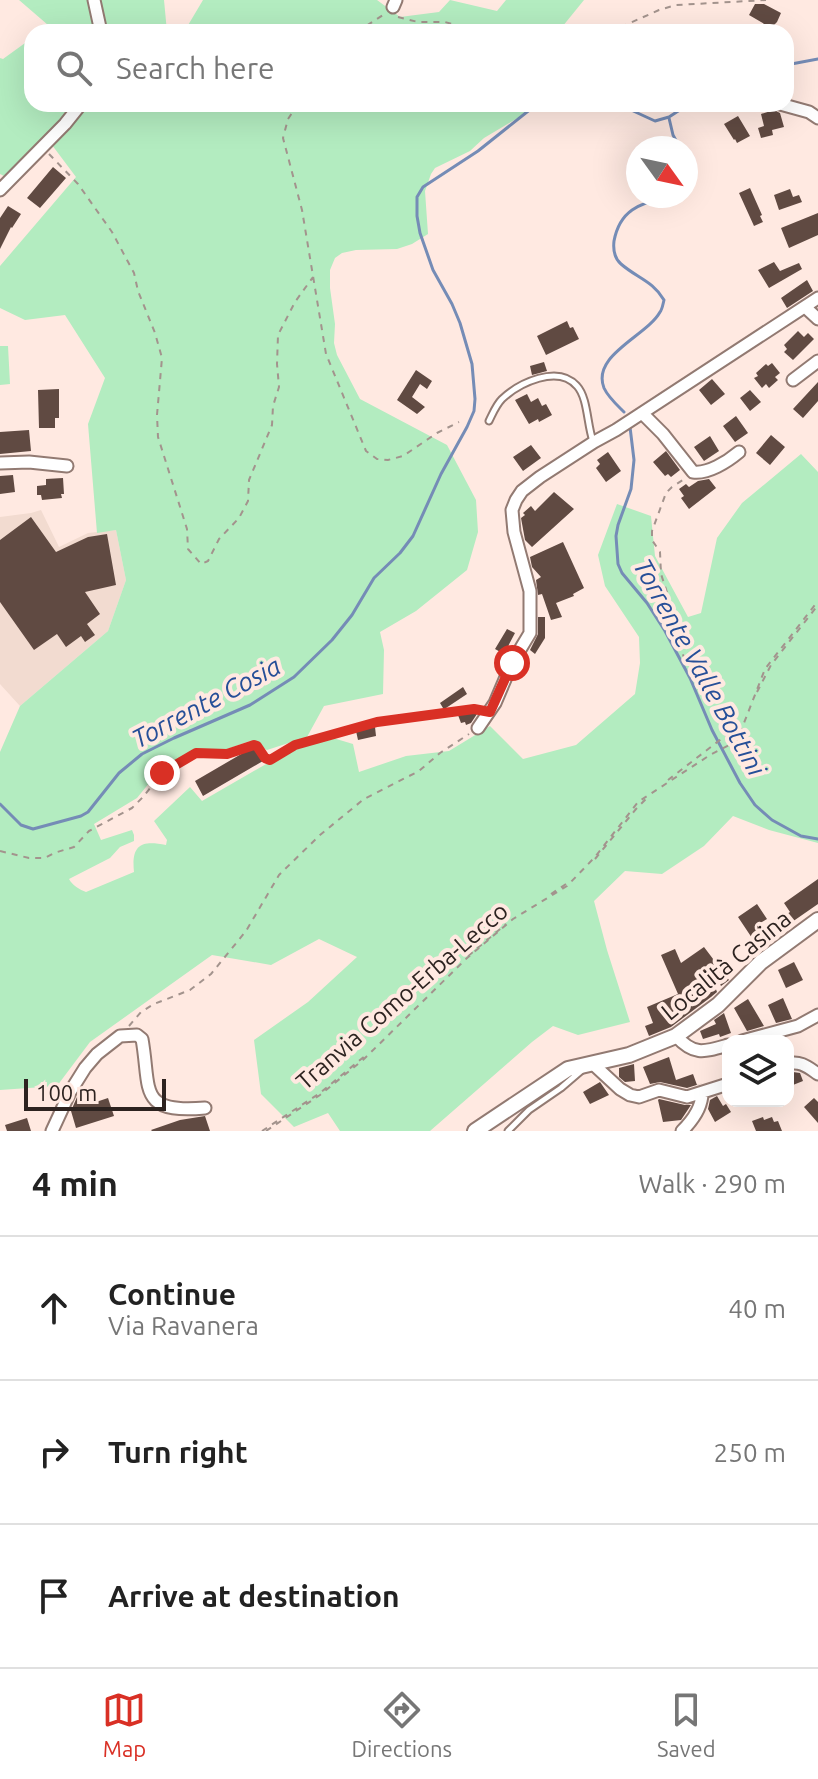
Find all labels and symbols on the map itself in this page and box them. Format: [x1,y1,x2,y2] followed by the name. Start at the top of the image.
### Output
[626,136,698,208] north arrow
[628,553,772,782] water label: Torrente Valle Bottini
[494,645,530,681] route start
[127,651,285,753] water label: Torrente Cosia
[144,755,180,791] route end
[291,897,513,1095] street label: Tranvia Como-Erba-Lecco
[656,905,796,1025] street label: Località Casina
[24,1075,166,1111] scale bar

